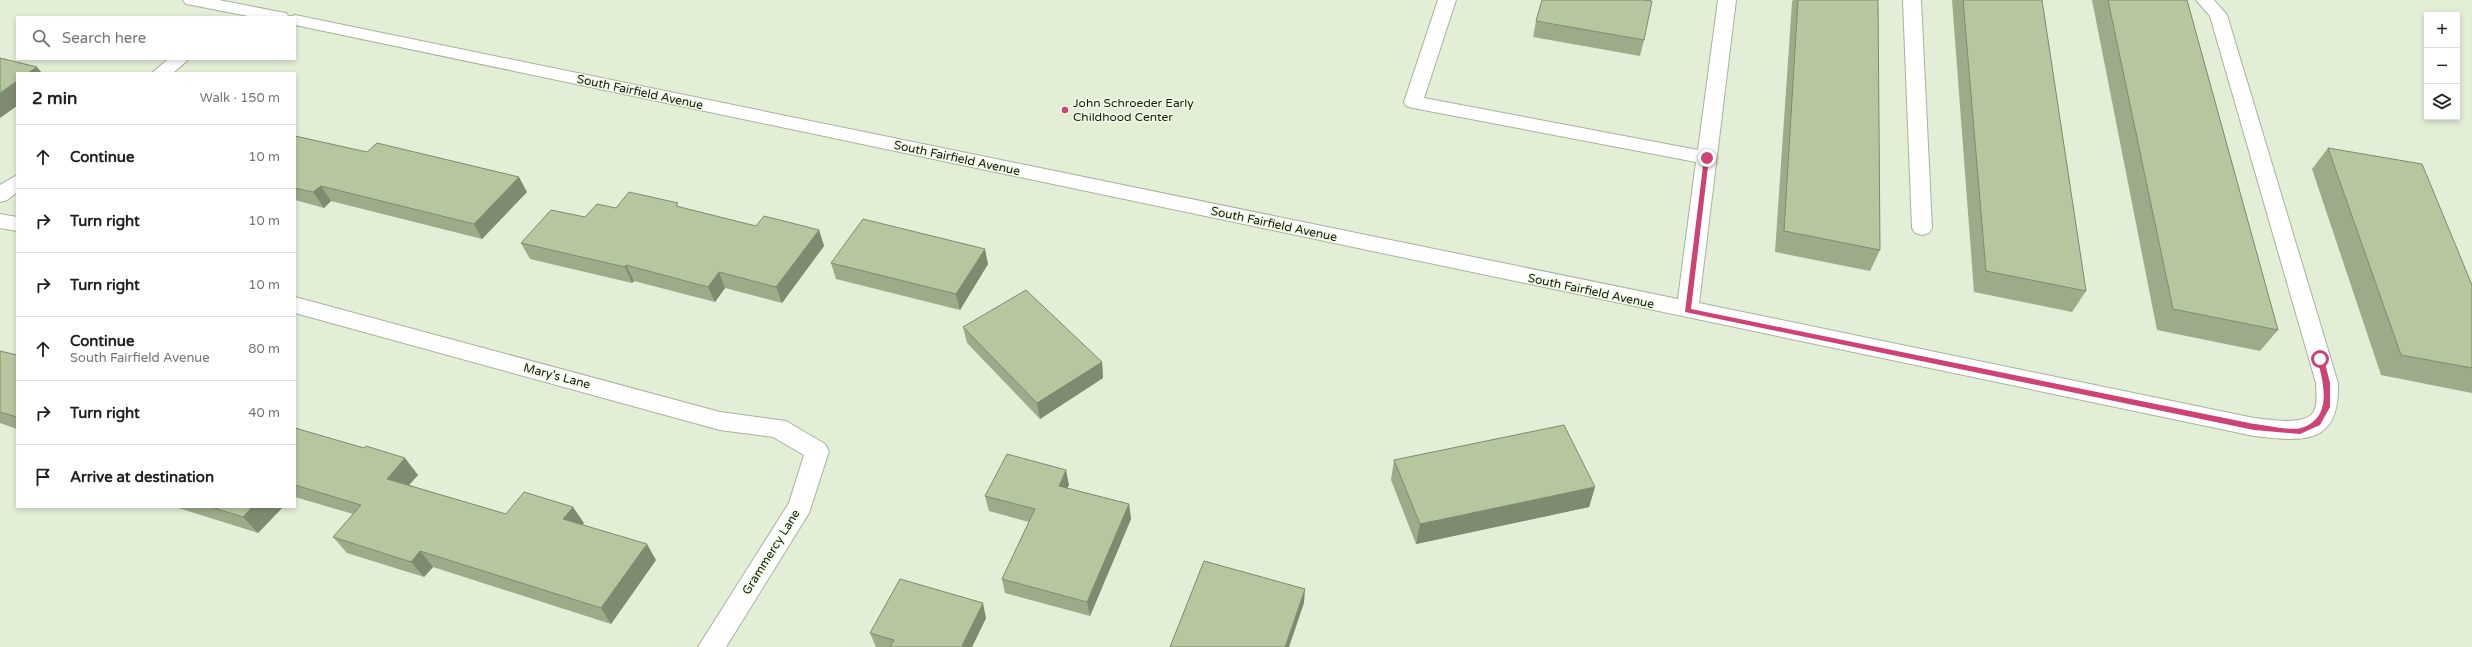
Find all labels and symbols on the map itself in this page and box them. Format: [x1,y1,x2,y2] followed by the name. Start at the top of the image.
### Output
[576,72,705,112] street label: South Fairfield Avenue
[1073,96,1194,124] place label: John Schroeder Early Childhood Center
[1060,105,1070,115] marker: John Schroeder Early Childhood Center
[893,138,1022,178] street label: South Fairfield Avenue
[1698,149,1716,167] route end
[1210,204,1339,244] street label: South Fairfield Avenue
[1527,271,1656,311] street label: South Fairfield Avenue
[2311,350,2329,368] route start
[522,360,592,392] street label: Mary's Lane
[739,507,803,597] street label: Grammercy Lane

